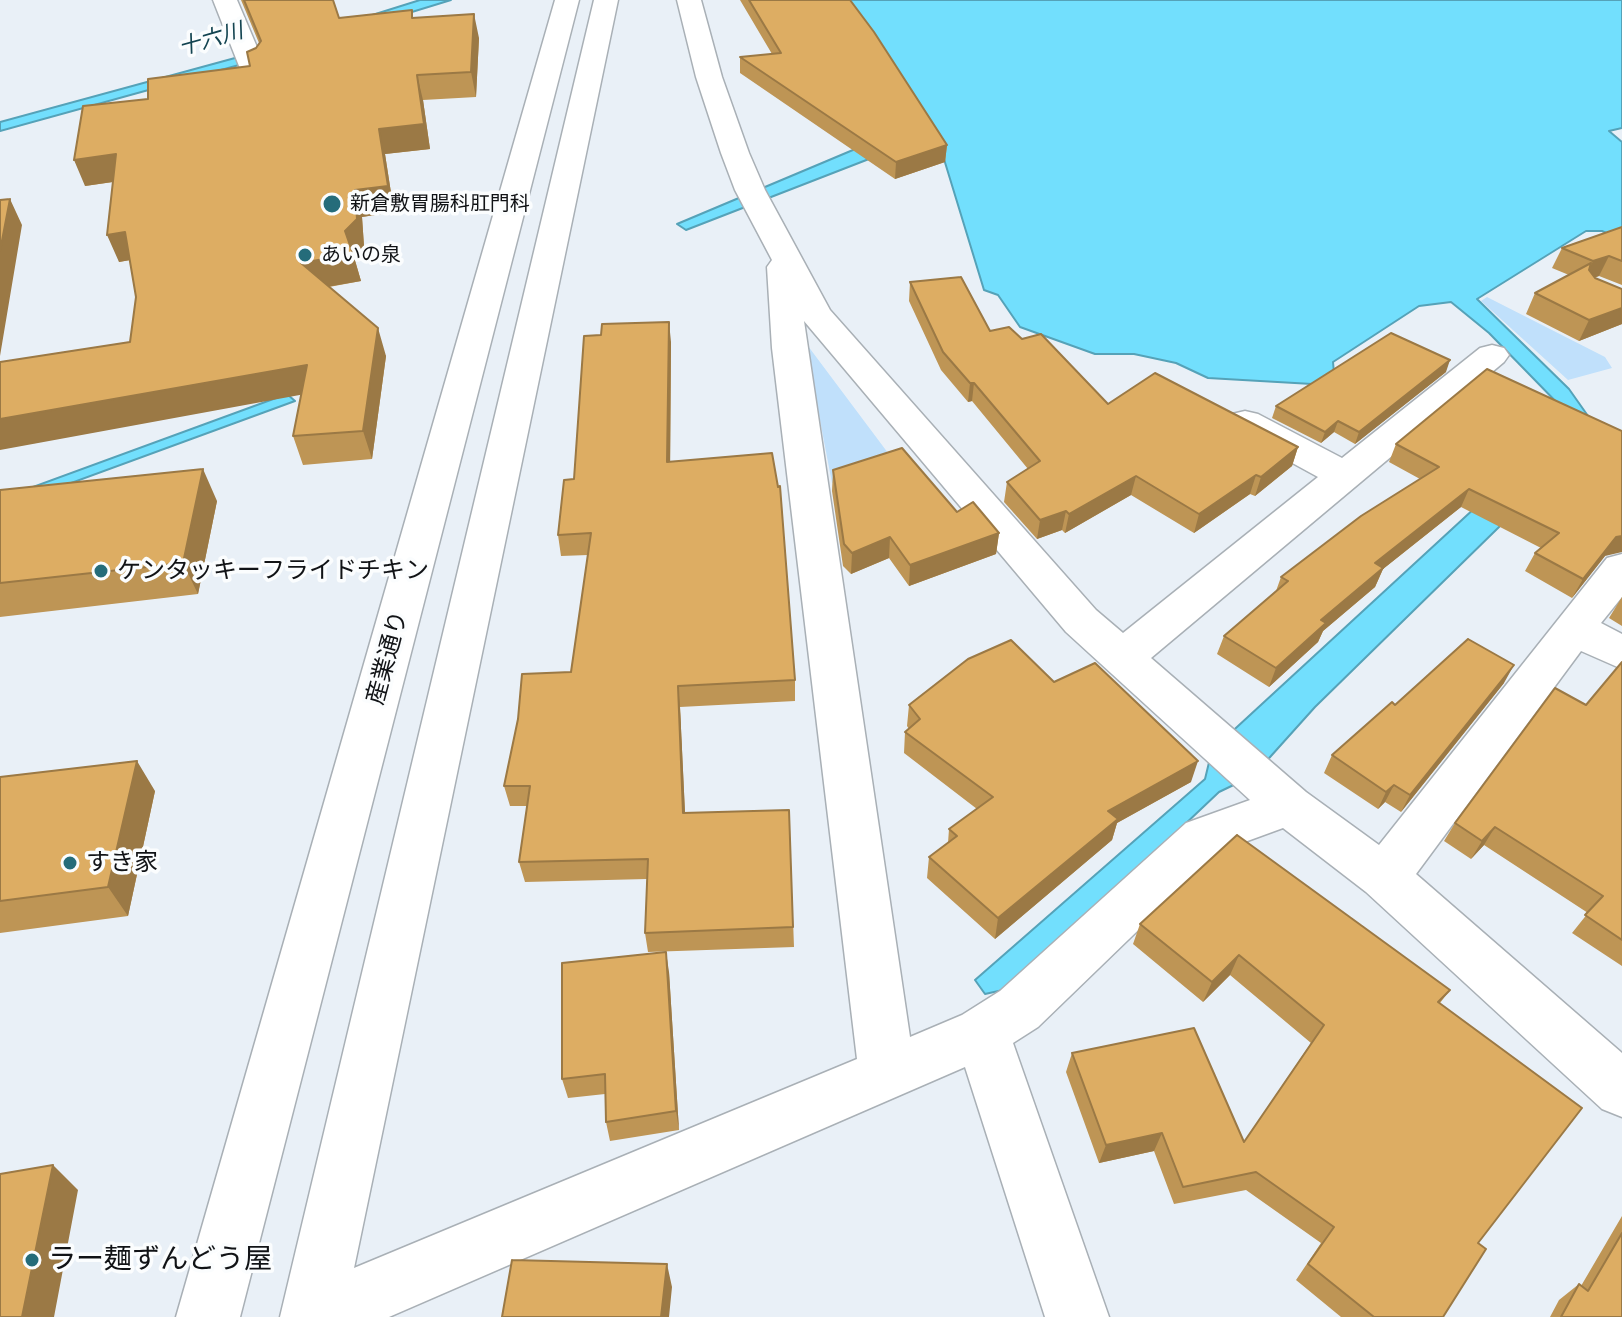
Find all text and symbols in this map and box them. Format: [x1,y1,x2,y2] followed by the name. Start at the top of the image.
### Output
[176,18,246,62] water label: 十六川
[350,192,530,216] place label: 新倉敷胃腸科肛門科
[321,193,343,215] marker: 新倉敷胃腸科肛門科
[321,243,401,267] place label: あいの泉
[296,246,314,264] marker: あいの泉
[117,557,429,585] place label: ケンタッキーフライドチキン
[92,562,110,580] marker: ケンタッキーフライドチキン
[362,608,414,708] street label: 産業通り
[86,849,158,877] place label: すき家
[61,854,79,872] marker: すき家
[48,1243,272,1277] place label: ラー麺ずんどう屋
[23,1251,41,1269] marker: ラー麺ずんどう屋

